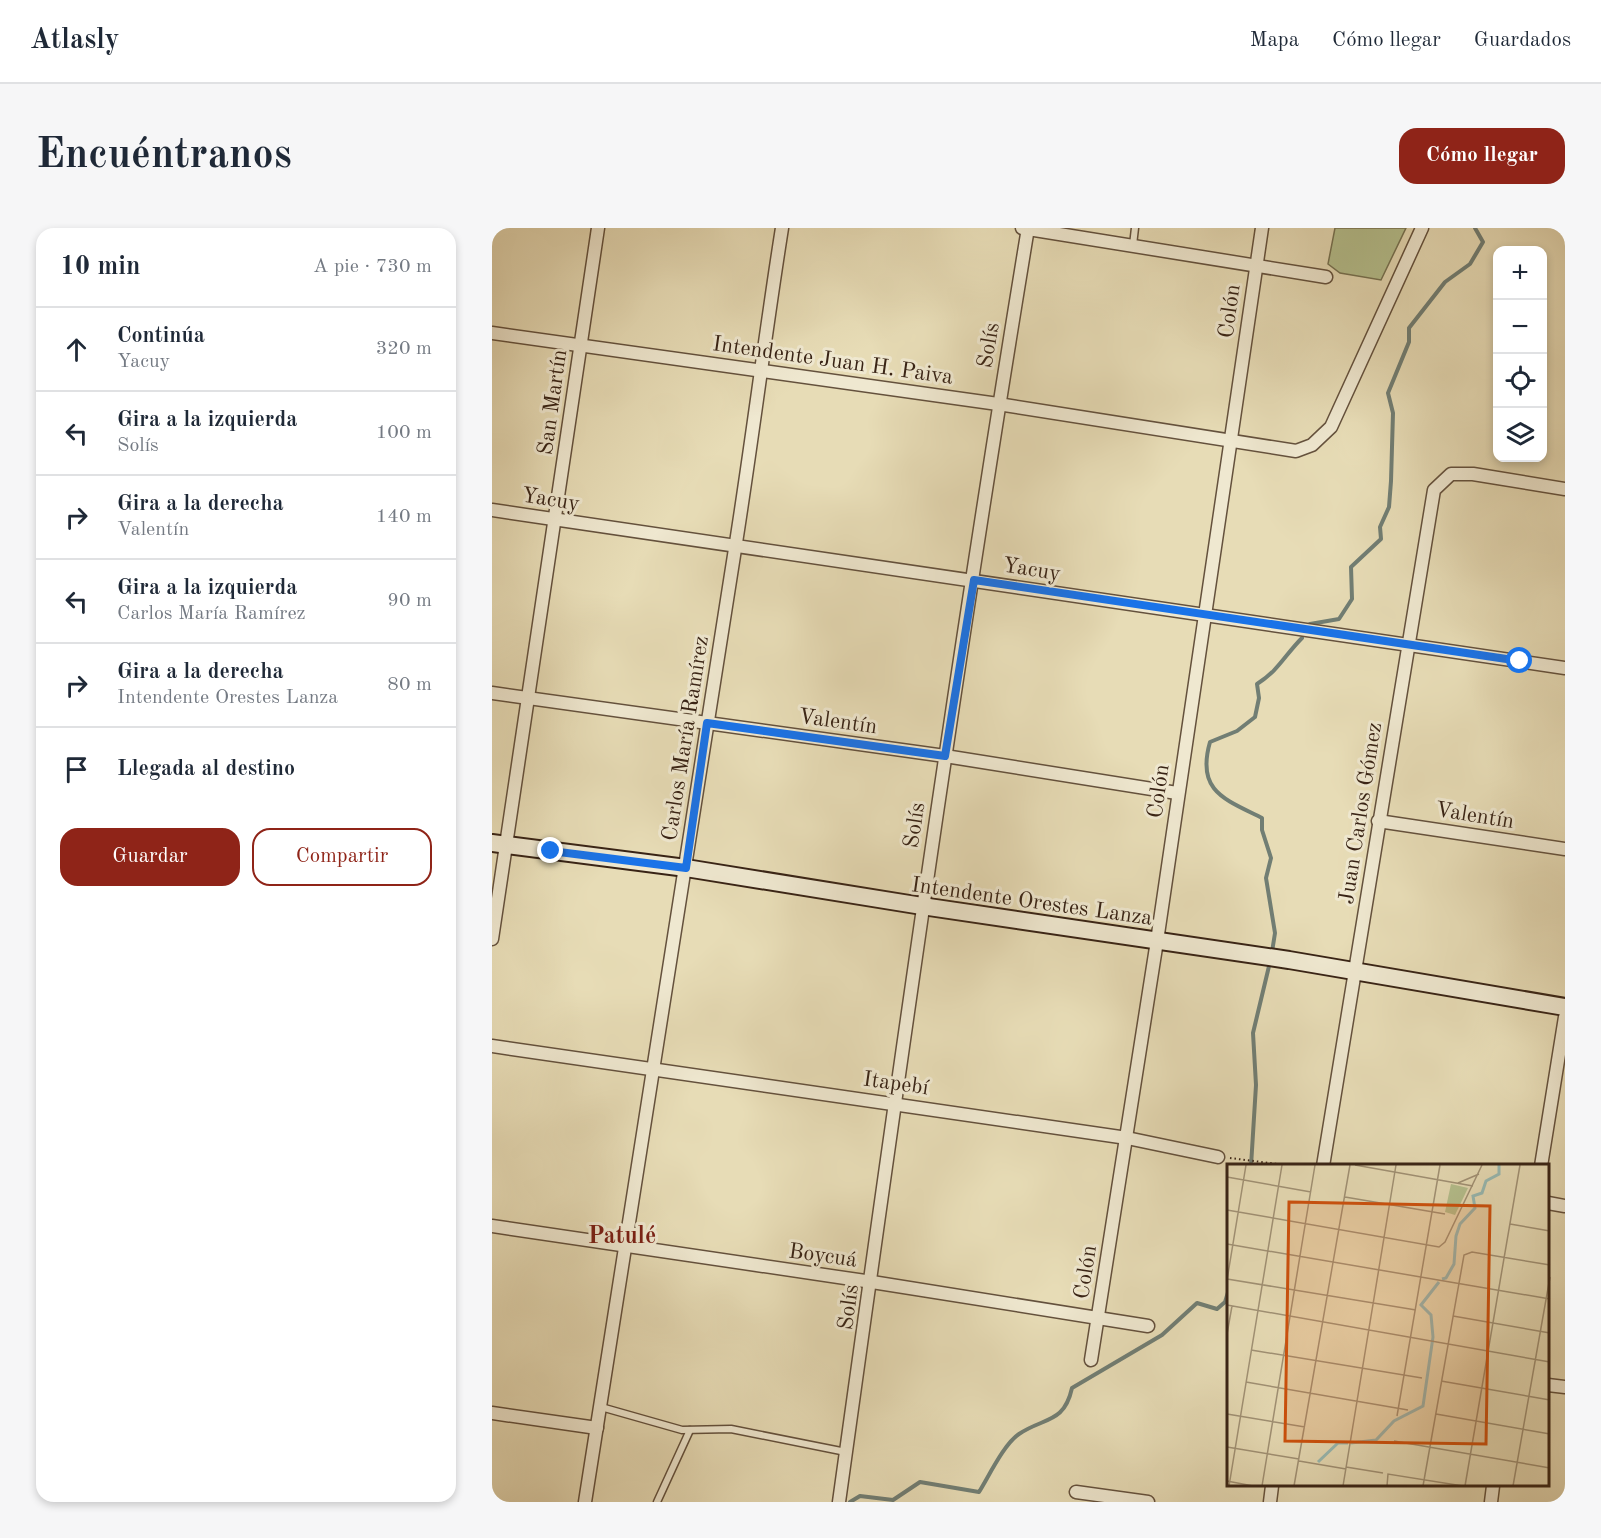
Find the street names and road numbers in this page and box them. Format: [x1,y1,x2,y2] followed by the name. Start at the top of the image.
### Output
[1215,283,1245,340] street label: Colón
[974,321,1004,370] street label: Solís
[711,333,954,389] street label: Intendente Juan H. Paiva
[535,348,571,456] street label: San Martín
[520,485,582,515] street label: Yacuy
[1001,555,1063,585] street label: Yacuy
[659,634,713,842] street label: Carlos María Ramírez
[797,706,879,738] street label: Valentín
[1336,721,1386,906] street label: Juan Carlos Gómez
[1144,763,1174,820] street label: Colón
[1434,799,1516,833] street label: Valentín
[901,801,929,850] street label: Solís
[910,874,1154,930] street label: Intendente Orestes Lanza
[862,1068,931,1100] street label: Itapebí
[787,1240,858,1272] street label: Boycuá
[1071,1244,1101,1301] street label: Colón
[835,1283,863,1332] street label: Solís

